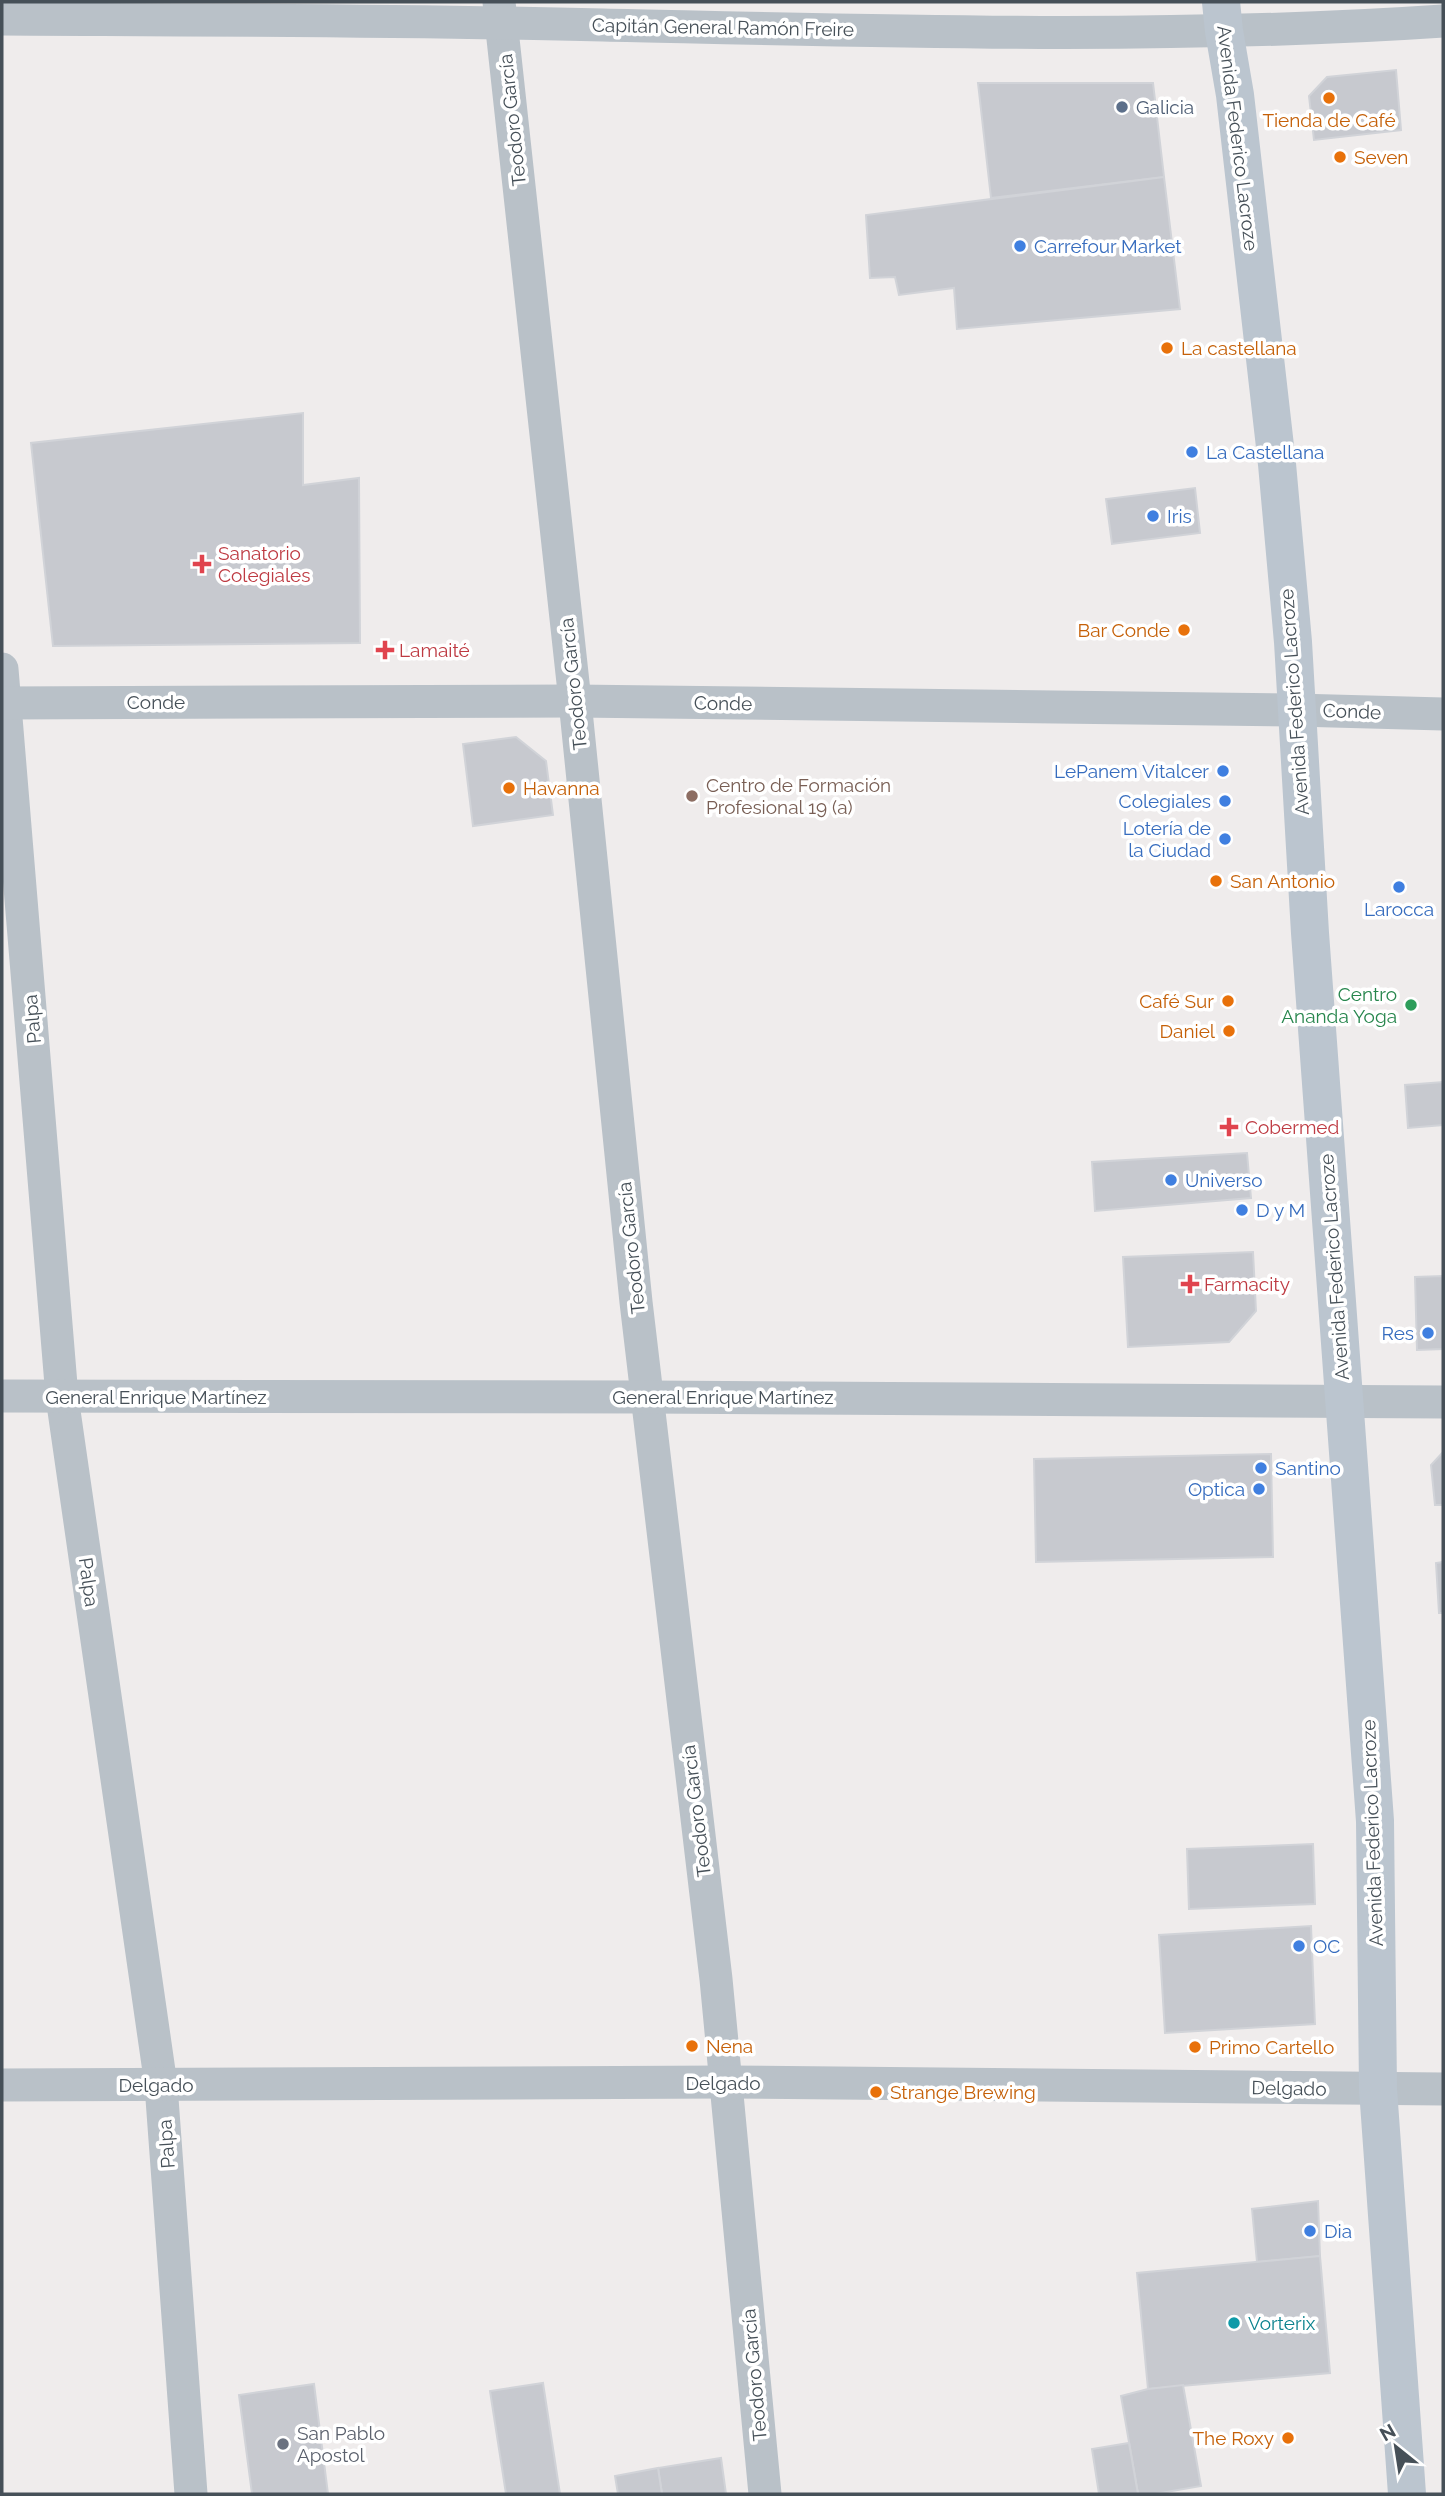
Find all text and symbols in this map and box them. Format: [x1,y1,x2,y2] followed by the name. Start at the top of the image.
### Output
[592,14,854,40] street label: Capitán General Ramón Freire
[1213,24,1263,252] street label: Avenida Federico Lacroze
[494,53,530,187] street label: Teodoro García
[1321,90,1337,106] marker: Tienda de Café
[1136,96,1194,118] place label: Galicia
[1114,99,1130,115] marker: Galicia
[1262,109,1396,131] place label: Tienda de Café
[1354,146,1408,168] place label: Seven
[1332,149,1348,165] marker: Seven
[1034,235,1182,257] place label: Carrefour Market
[1012,238,1028,254] marker: Carrefour Market
[1181,337,1297,359] place label: La castellana
[1159,340,1175,356] marker: La castellana
[1206,441,1324,463] place label: La Castellana
[1184,444,1200,460] marker: La Castellana
[1167,505,1192,527] place label: Iris
[1145,508,1161,524] marker: Iris
[218,542,310,586] place label: Sanatorio Colegiales
[192,554,212,574] marker: Sanatorio Colegiales
[1275,588,1313,816] street label: Avenida Federico Lacroze
[555,617,591,751] street label: Teodoro García
[1078,619,1170,641] place label: Bar Conde
[1176,622,1192,638] marker: Bar Conde
[399,639,470,661] place label: Lamaité
[377,642,393,658] marker: Lamaité
[127,691,185,713] street label: Conde
[694,691,752,715] street label: Conde
[1322,699,1382,723] street label: Conde
[1054,760,1209,782] place label: LePanem Vitalcer
[1215,763,1231,779] marker: LePanem Vitalcer
[706,774,891,818] place label: Centro de Formación Profesional 19 (a)
[523,777,600,799] place label: Havanna
[501,780,517,796] marker: Havanna
[684,788,700,804] marker: Centro de Formación Profesional 19 (a)
[1119,790,1211,812] place label: Colegiales
[1217,793,1233,809] marker: Colegiales
[1123,817,1211,861] place label: Lotería de la Ciudad
[1217,831,1233,847] marker: Lotería de la Ciudad
[1230,870,1335,892] place label: San Antonio
[1208,873,1224,889] marker: San Antonio
[1391,879,1407,895] marker: Larocca
[1364,898,1434,920] place label: Larocca
[1281,983,1397,1027] place label: Centro Ananda Yoga
[1139,990,1214,1012] place label: Café Sur
[19,993,45,1045] street label: Palpa
[1220,993,1236,1009] marker: Café Sur
[1403,997,1419,1013] marker: Centro Ananda Yoga
[1160,1020,1216,1042] place label: Daniel
[1221,1023,1237,1039] marker: Daniel
[1245,1116,1339,1138] place label: Cobermed
[1219,1117,1239,1137] marker: Cobermed
[1315,1153,1353,1381] street label: Avenida Federico Lacroze
[1185,1169,1263,1191] place label: Universo
[1163,1172,1179,1188] marker: Universo
[613,1181,649,1315] street label: Teodoro García
[1256,1199,1305,1221] place label: D y M
[1234,1202,1250,1218] marker: D y M
[1204,1273,1290,1295] place label: Farmacity
[1182,1276,1198,1292] marker: Farmacity
[1382,1322,1414,1344] place label: Res
[1420,1325,1436,1341] marker: Res
[45,1386,267,1408] street label: General Enrique Martínez
[612,1386,834,1408] street label: General Enrique Martínez
[1275,1457,1341,1479] place label: Santino
[1253,1460,1269,1476] marker: Santino
[1188,1478,1245,1500] place label: Optica
[1251,1481,1267,1497] marker: Optica
[75,1556,103,1608] street label: Palpa
[1357,1719,1387,1947] street label: Avenida Federico Lacroze
[677,1744,715,1878] street label: Teodoro García
[1313,1935,1340,1957] place label: OC
[1291,1938,1307,1954] marker: OC
[706,2035,753,2057] place label: Nena
[1209,2036,1334,2058] place label: Primo Cartello
[684,2038,700,2054] marker: Nena
[1187,2039,1203,2055] marker: Primo Cartello
[685,2072,761,2094] street label: Delgado
[118,2074,194,2096] street label: Delgado
[1251,2076,1327,2100] street label: Delgado
[890,2081,1036,2103] place label: Strange Brewing
[868,2084,884,2100] marker: Strange Brewing
[153,2119,179,2169] street label: Palpa
[1324,2220,1352,2242] place label: Dia
[1302,2223,1318,2239] marker: Dia
[737,2308,771,2442] street label: Teodoro García
[1248,2312,1316,2334] place label: Vorterix
[1226,2315,1242,2331] marker: Vorterix
[1361,2412,1431,2482] north arrow
[1376,2419,1399,2445] text: N
[297,2422,385,2466] place label: San Pablo Apostol
[1193,2427,1274,2449] place label: The Roxy
[1280,2430,1296,2446] marker: The Roxy
[275,2436,291,2452] marker: San Pablo Apostol

